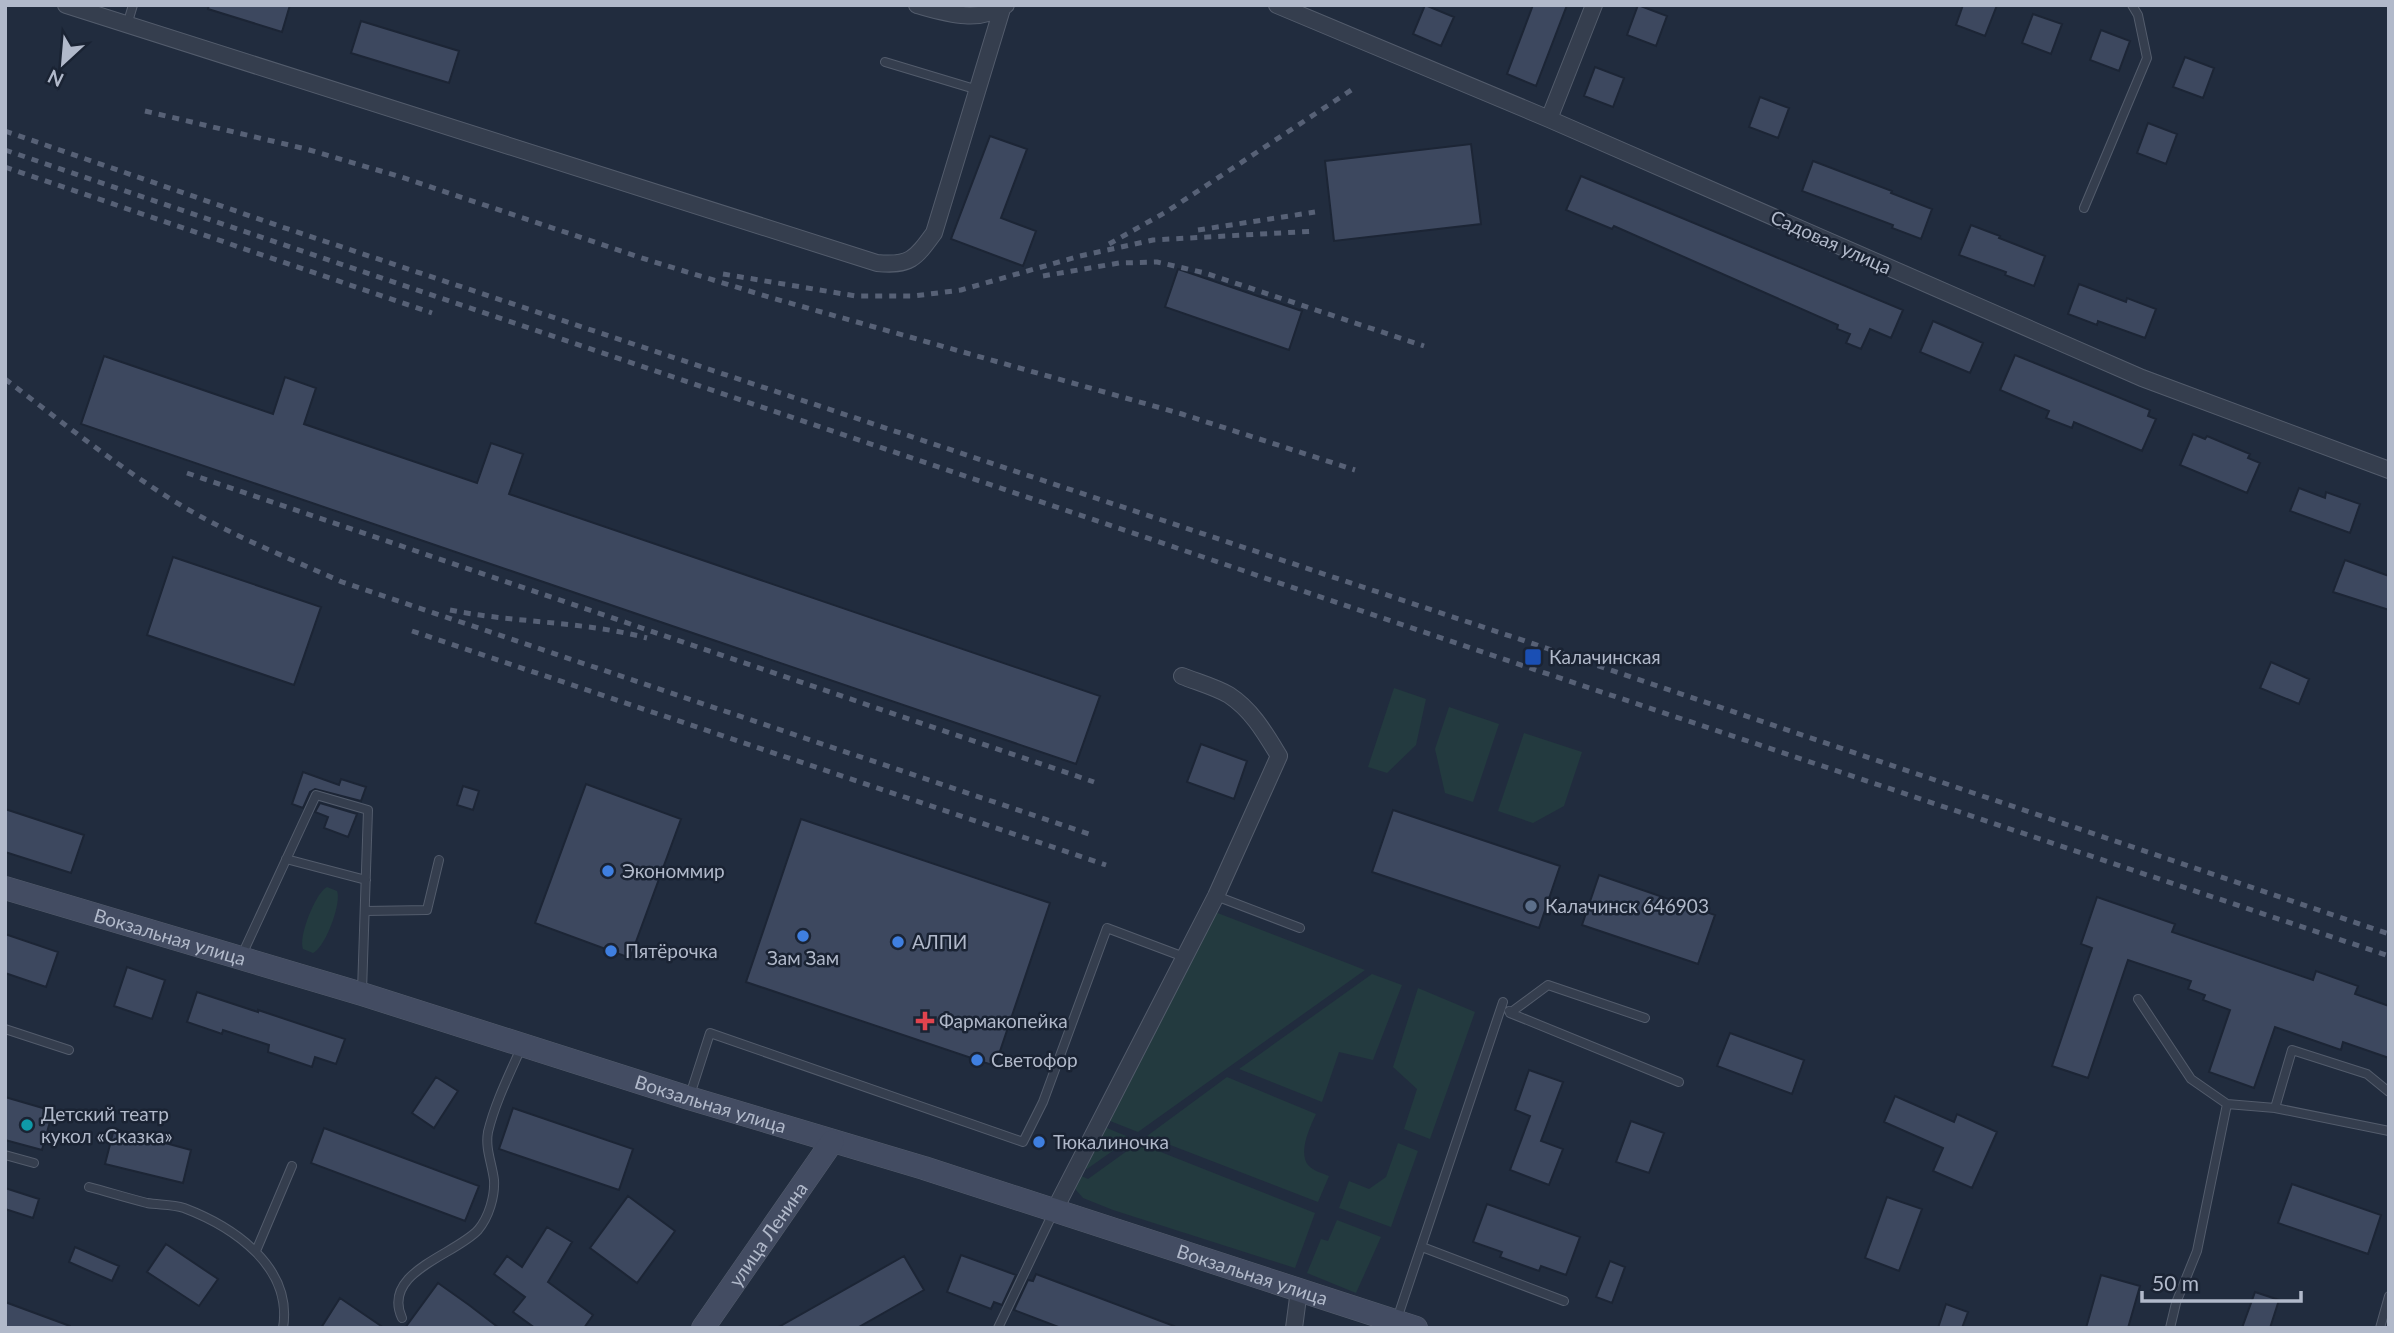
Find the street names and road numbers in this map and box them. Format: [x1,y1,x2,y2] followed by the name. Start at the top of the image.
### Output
[1767,205,1895,278] street label: Садовая улица
[91,903,249,970] street label: Вокзальная улица
[632,1070,789,1137] street label: Вокзальная улица
[723,1177,812,1291] street label: улица Ленина
[1174,1239,1331,1310] street label: Вокзальная улица

